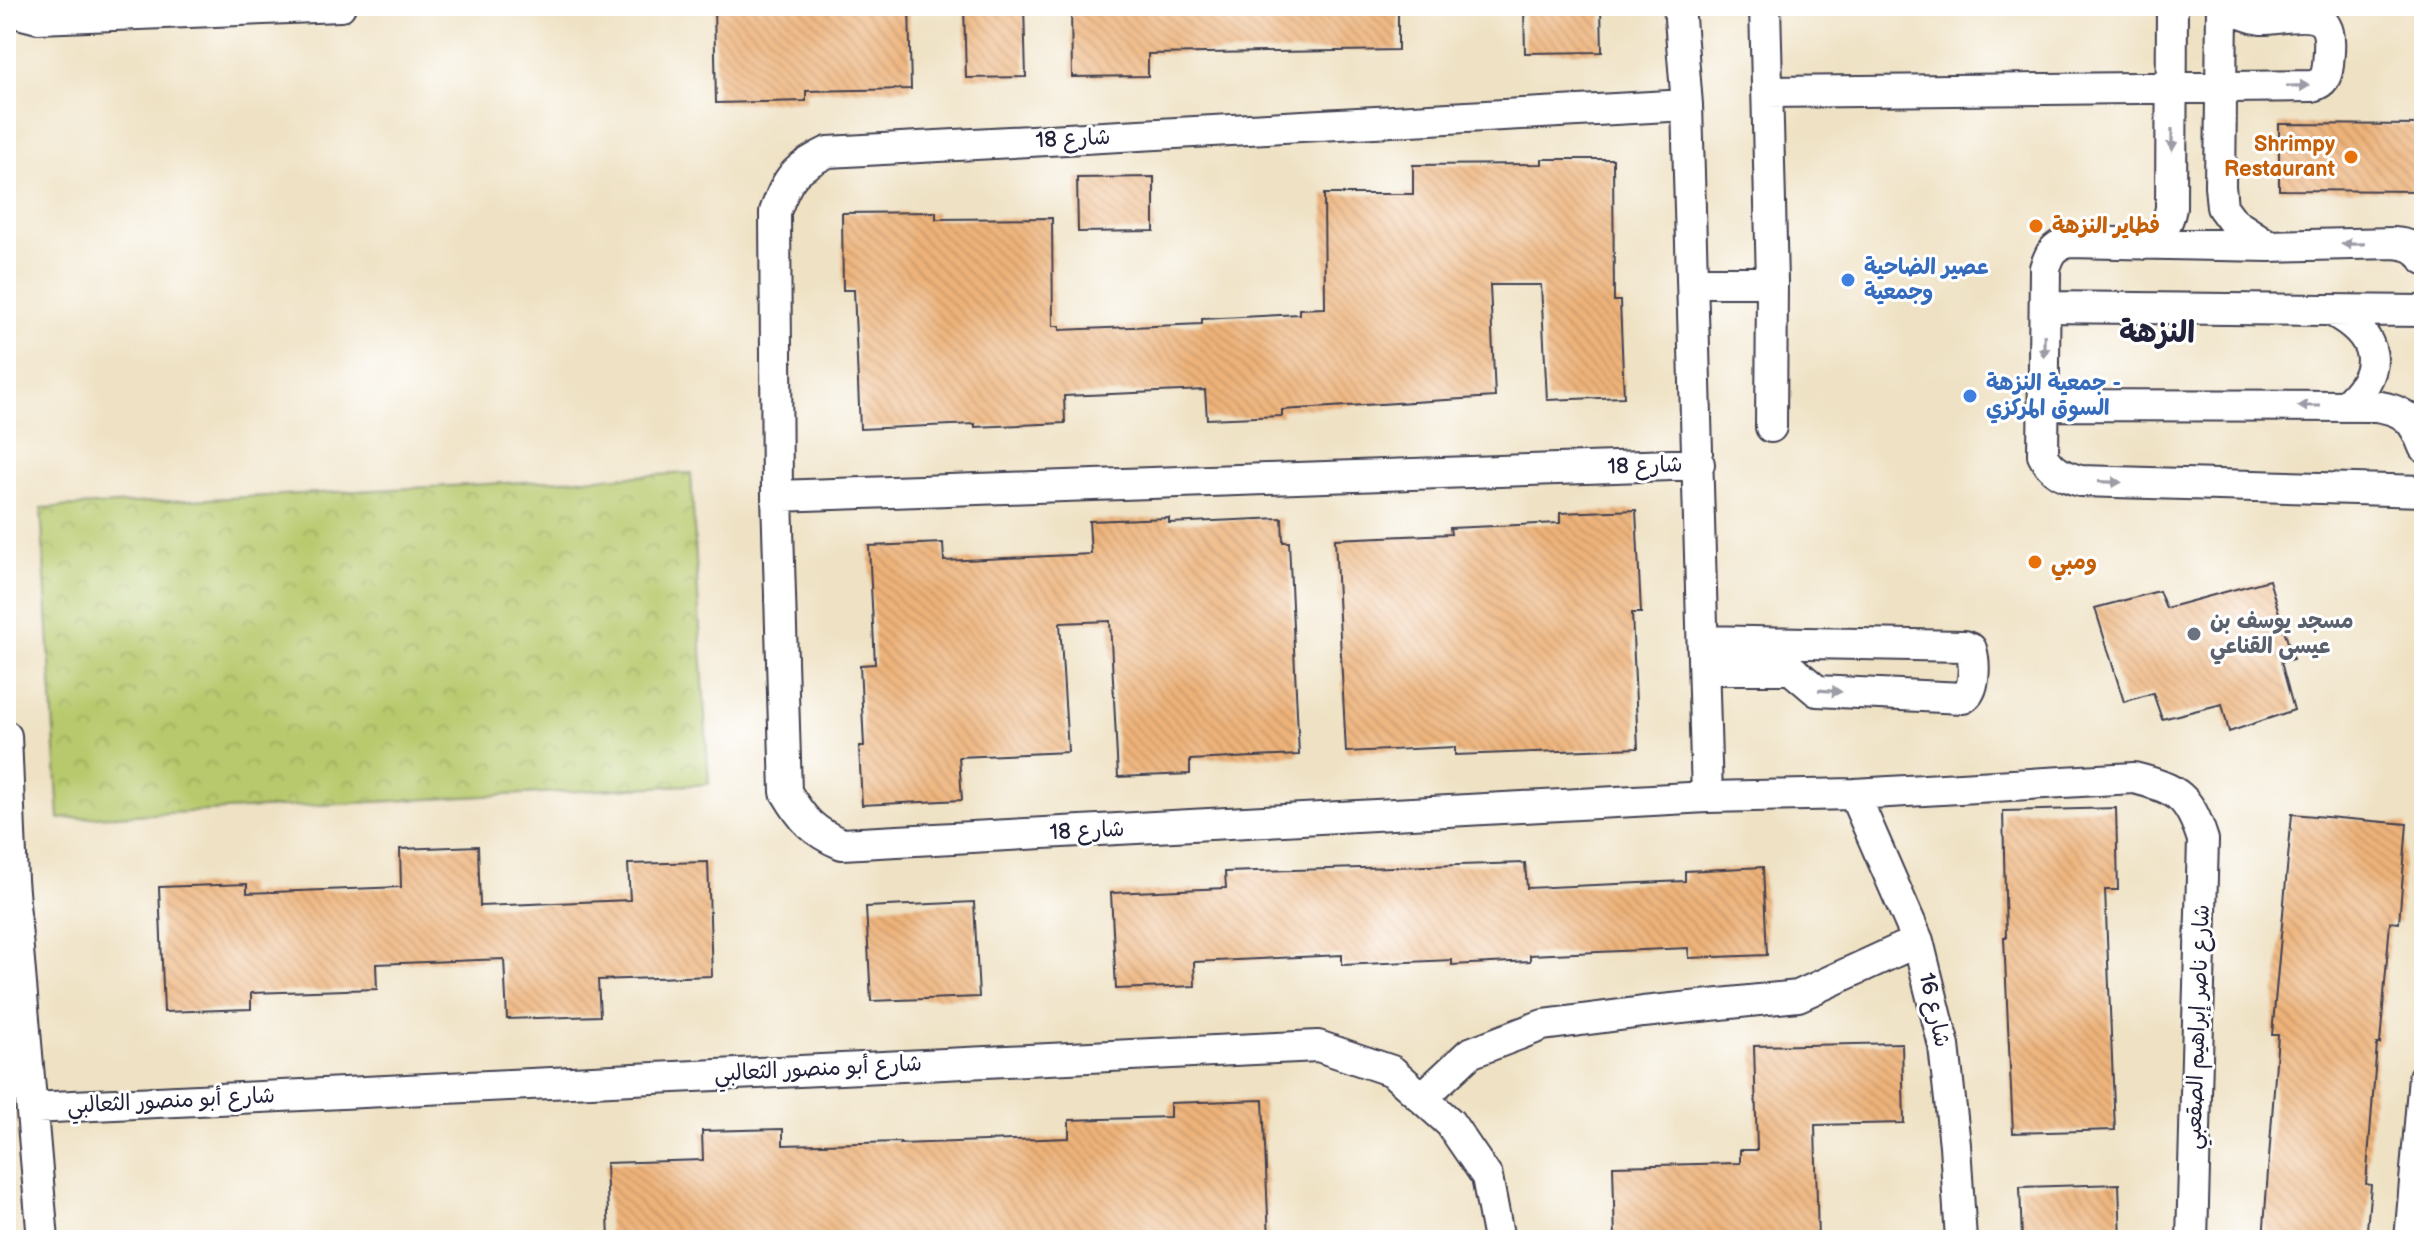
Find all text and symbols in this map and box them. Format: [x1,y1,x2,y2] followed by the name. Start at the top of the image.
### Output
[2286,80,2311,92] one-way arrow
[1035,124,1111,155] street label: شارع 18
[2166,128,2178,153] one-way arrow
[2224,131,2336,183] place label: Shrimpy Restaurant
[2342,148,2360,166] marker: Shrimpy Restaurant
[2052,213,2160,240] place label: فطاير النزهة
[2027,217,2045,235] marker: فطاير النزهة
[2340,237,2365,250] one-way arrow
[1864,254,1989,306] place label: عصير الضاحية وجمعية
[1839,271,1857,289] marker: عصير الضاحية وجمعية
[2119,315,2195,351] district label: النزهة
[2038,334,2051,359] one-way arrow
[1986,370,2121,424] place label: جمعية النزهة - السوق المركزي
[1961,387,1979,405] marker: جمعية النزهة - السوق المركزي
[2296,400,2321,412] one-way arrow
[1607,451,1683,482] street label: شارع 18
[2098,476,2123,488] one-way arrow
[2051,549,2097,581] place label: ومبي
[2026,553,2044,571] marker: ومبي
[2210,608,2354,665] place label: مسجد يوسف بن عيسى القناعي
[2185,625,2203,643] marker: مسجد يوسف بن عيسى القناعي
[1818,685,1843,698] one-way arrow
[1049,816,1125,847] street label: شارع 18
[2180,904,2221,1150] street label: شارع ناصر إبراهيم الصقعبي
[1911,970,1956,1050] street label: شارع 16
[713,1049,923,1093] street label: شارع أبو منصور الثعالبي
[66,1081,276,1125] street label: شارع أبو منصور الثعالبي

